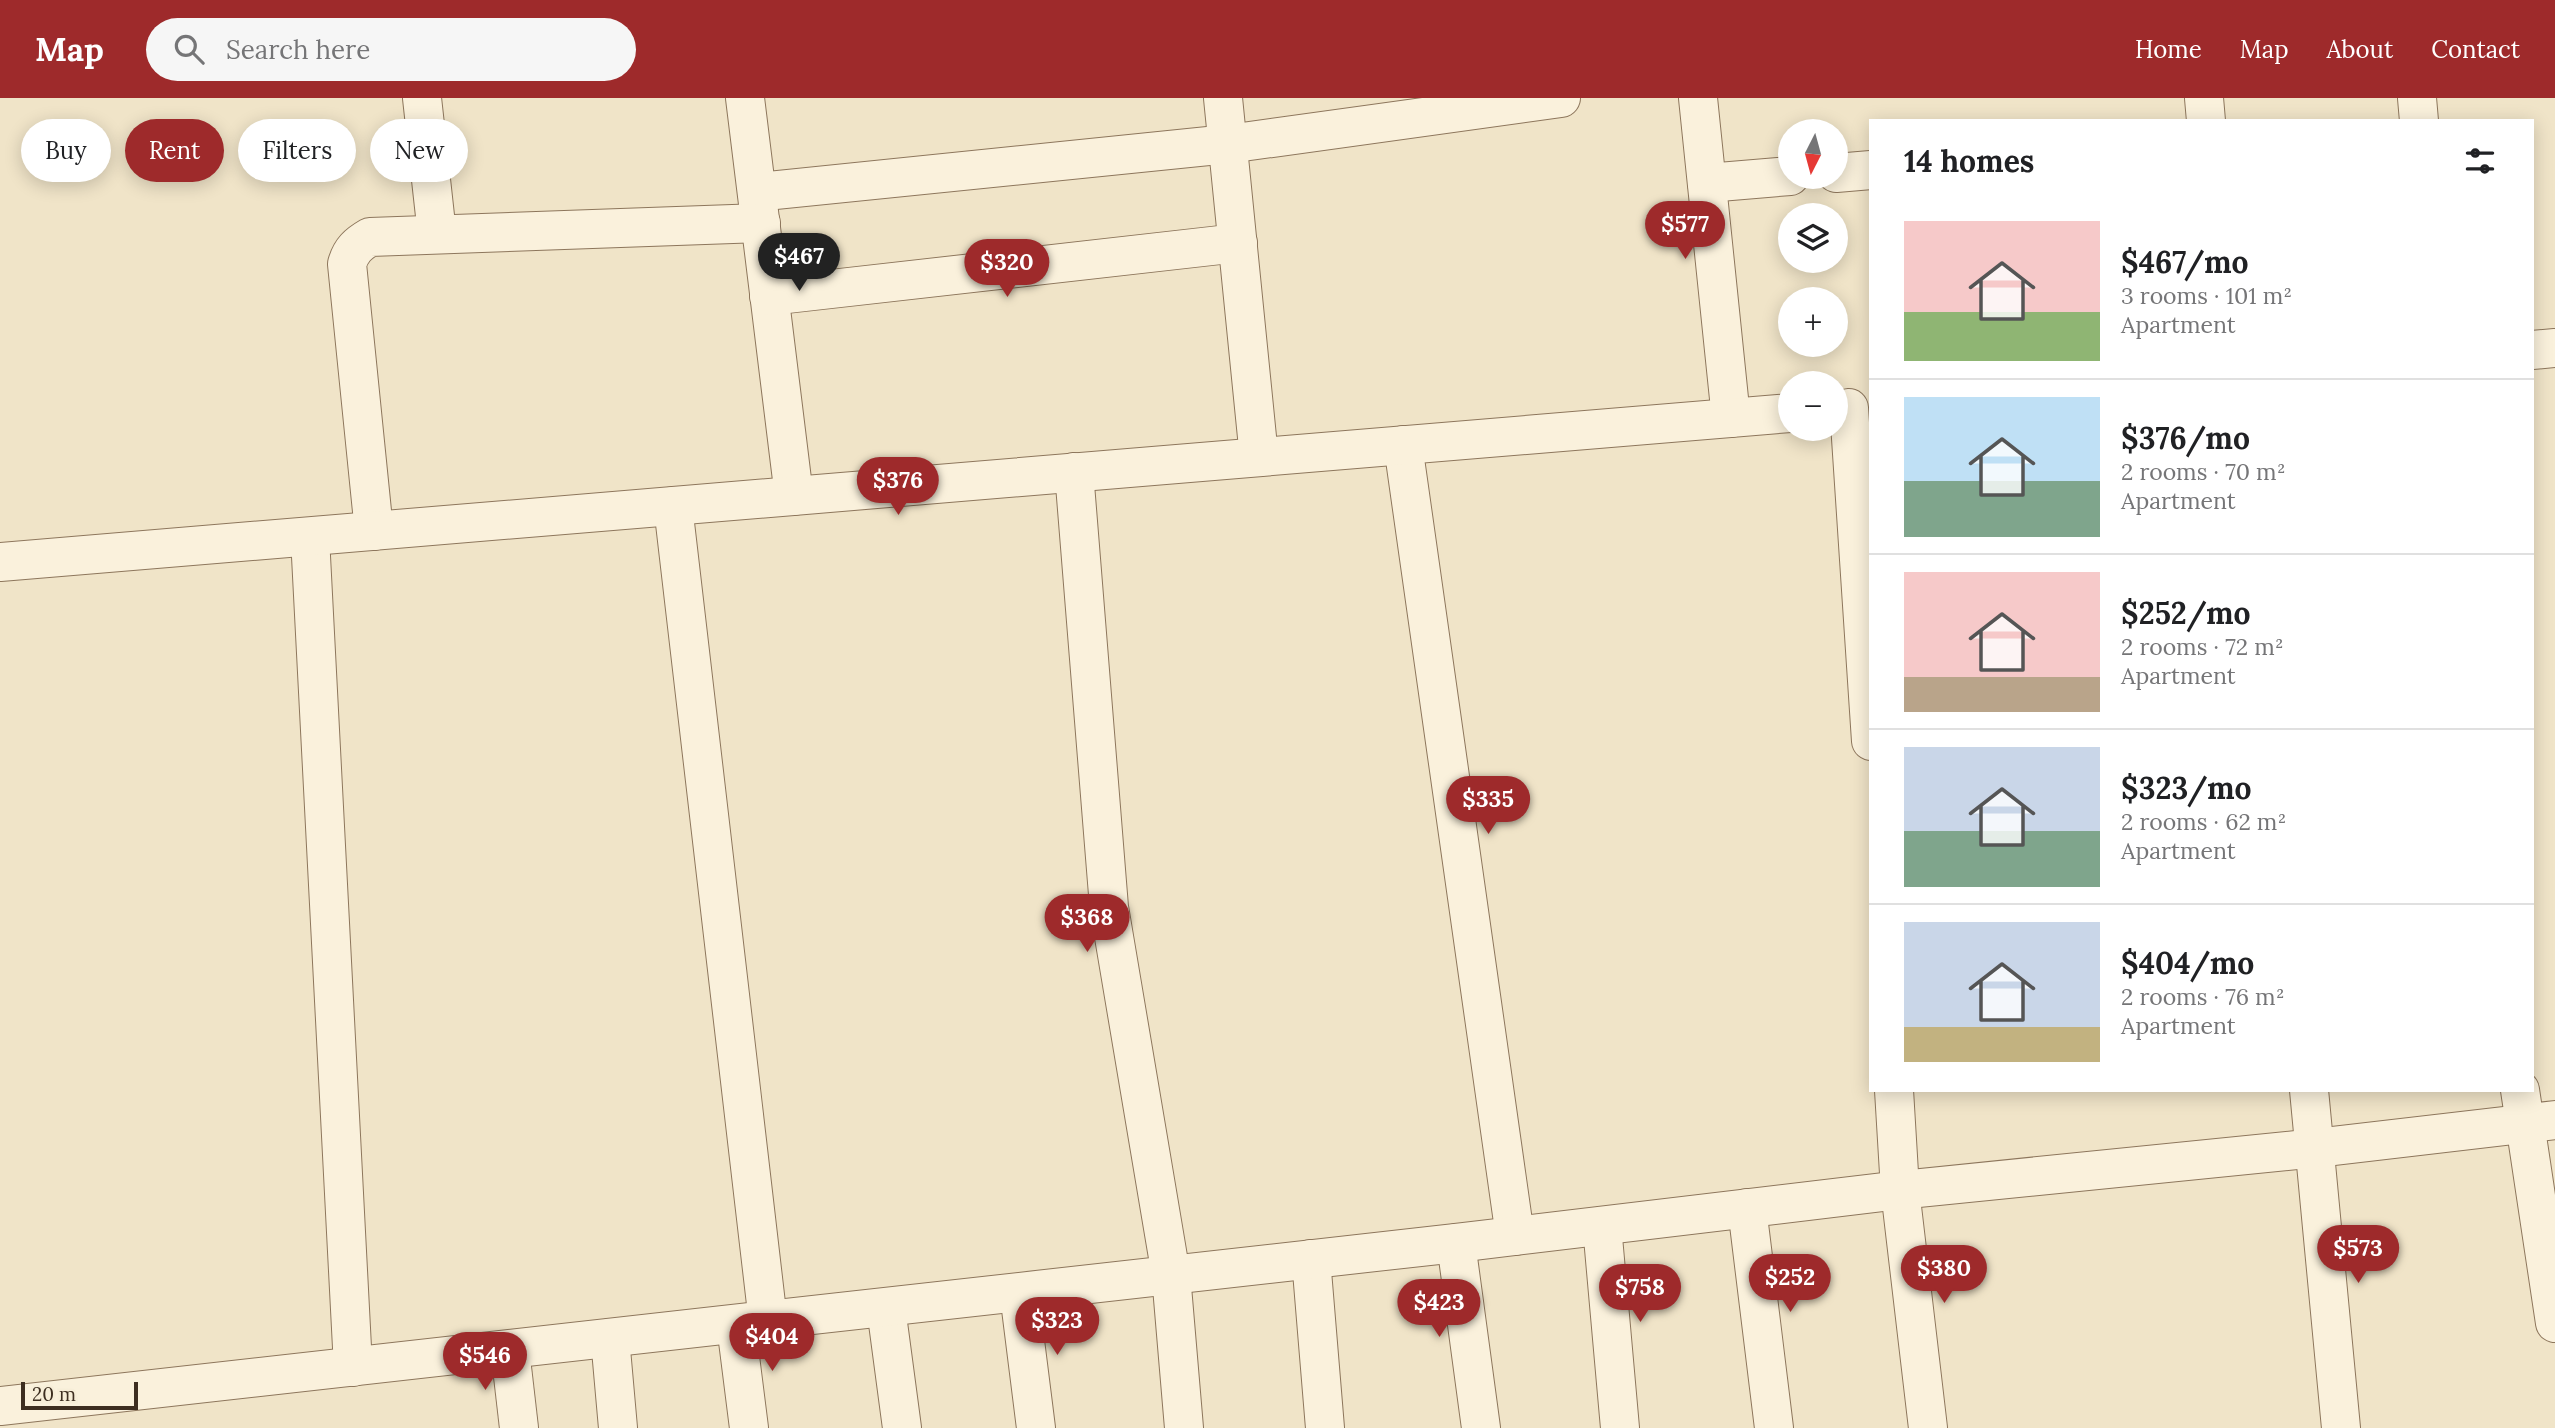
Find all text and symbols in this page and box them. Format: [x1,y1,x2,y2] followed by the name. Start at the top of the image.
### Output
[146,18,636,81] search box
[35,28,104,70] text: Map
[170,30,208,68] icon: search
[226,33,370,66] text: Search here
[2135,34,2202,65] text: Home
[2240,34,2289,65] text: Map
[2327,34,2393,65] text: About
[2431,34,2520,65] text: Contact
[21,119,111,182] chip: Buy
[125,119,224,182] chip: Rent
[238,119,356,182] chip: Filters
[370,119,468,182] chip: New
[1778,119,1848,189] north arrow
[1778,119,1848,441] map controls
[1904,142,2034,180] text: 14 homes
[2461,142,2499,180] icon: filters
[1644,202,1726,261] pin: $577
[1778,203,1848,273] button: layers
[1661,209,1709,238] text: $577
[758,234,840,293] pin: $467
[966,240,1048,299] pin: $320
[774,241,824,270] text: $467
[2121,243,2249,281] text: $467/mo
[980,247,1034,276] text: $320
[1960,249,2044,333] icon: home
[2121,281,2292,310] text: 3 rooms · 101 m²
[1778,287,1848,357] button: +
[2121,310,2236,339] text: Apartment
[1778,371,1848,441] button: −
[2121,419,2250,457] text: $376/mo
[1960,425,2044,509] icon: home
[2121,457,2286,486] text: 2 rooms · 70 m²
[857,458,939,517] pin: $376
[873,465,923,494] text: $376
[2121,486,2236,515] text: Apartment
[2121,594,2251,632] text: $252/mo
[1960,600,2044,684] icon: home
[2121,632,2284,661] text: 2 rooms · 72 m²
[2121,661,2236,690] text: Apartment
[2121,769,2251,807] text: $323/mo
[1960,775,2044,859] icon: home
[1447,776,1529,836] pin: $335
[1462,784,1514,813] text: $335
[2121,807,2286,836] text: 2 rooms · 62 m²
[2121,836,2236,865] text: Apartment
[1046,894,1128,954] pin: $368
[1061,902,1113,931] text: $368
[2121,944,2254,982] text: $404/mo
[1960,950,2044,1034] icon: home
[2121,982,2285,1011] text: 2 rooms · 76 m²
[2121,1011,2236,1040] text: Apartment
[2317,1226,2399,1285] pin: $573
[2333,1233,2383,1262] text: $573
[1903,1246,1985,1305] pin: $380
[1917,1253,1971,1282] text: $380
[1749,1254,1831,1314] pin: $252
[1765,1262,1815,1291] text: $252
[1599,1264,1681,1324] pin: $758
[1615,1272,1665,1301] text: $758
[1398,1280,1480,1339] pin: $423
[1413,1287,1465,1316] text: $423
[1016,1298,1098,1357] pin: $323
[1031,1305,1083,1334] text: $323
[731,1314,813,1373] pin: $404
[745,1321,799,1350] text: $404
[444,1332,526,1392] pin: $546
[459,1340,511,1369] text: $546
[21,1379,138,1411] scale bar
[32,1382,76,1406] text: 20 m

